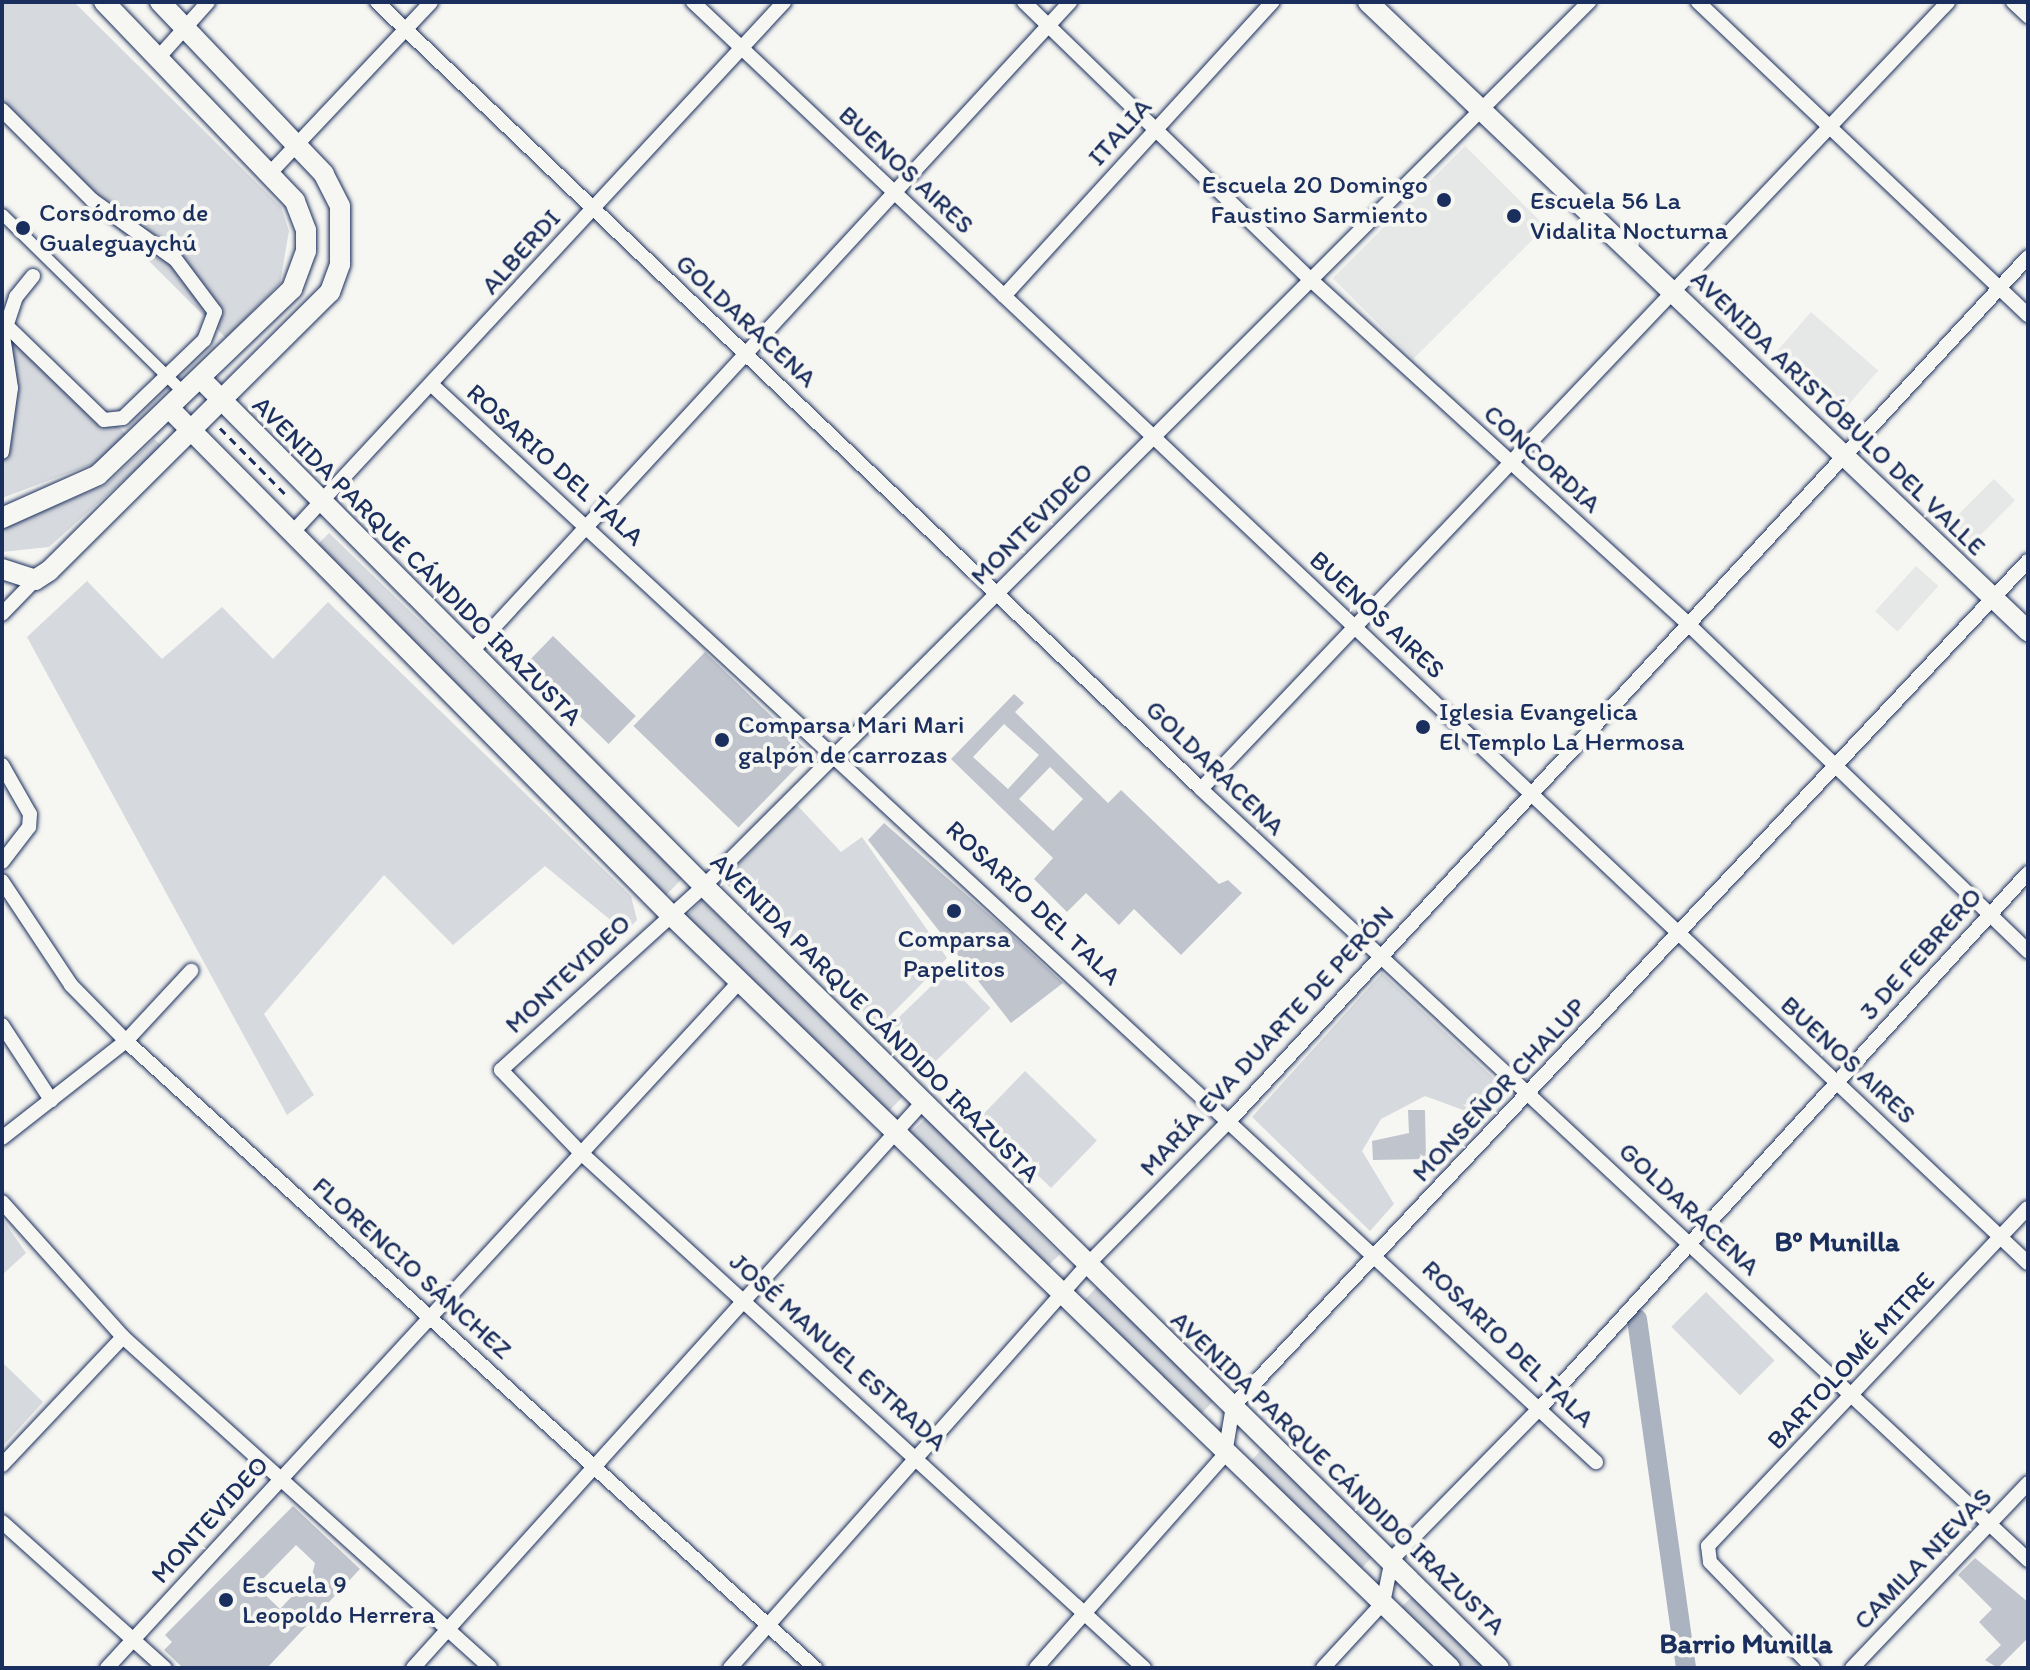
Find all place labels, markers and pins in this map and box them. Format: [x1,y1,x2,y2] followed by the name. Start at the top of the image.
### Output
[1202,169,1428,230] place label: Escuela 20 Domingo Faustino Sarmiento
[1530,185,1728,246] place label: Escuela 56 La Vidalita Nocturna
[1435,191,1453,209] marker: Escuela 20 Domingo Faustino Sarmiento
[39,197,209,258] place label: Corsódromo de Gualeguaychú
[1505,207,1523,225] marker: Escuela 56 La Vidalita Nocturna
[14,219,32,237] marker: Corsódromo de Gualeguaychú
[1439,696,1685,758] place label: Iglesia Evangelica El Templo La Hermosa
[738,709,965,770] place label: Comparsa Mari Mari galpón de carrozas
[1414,718,1432,736] marker: Iglesia Evangelica El Templo La Hermosa
[713,731,731,749] marker: Comparsa Mari Mari galpón de carrozas
[945,902,963,920] marker: Comparsa Papelitos
[898,923,1010,984] place label: Comparsa Papelitos
[242,1569,435,1630] place label: Escuela 9 Leopoldo Herrera
[217,1591,235,1609] marker: Escuela 9 Leopoldo Herrera

